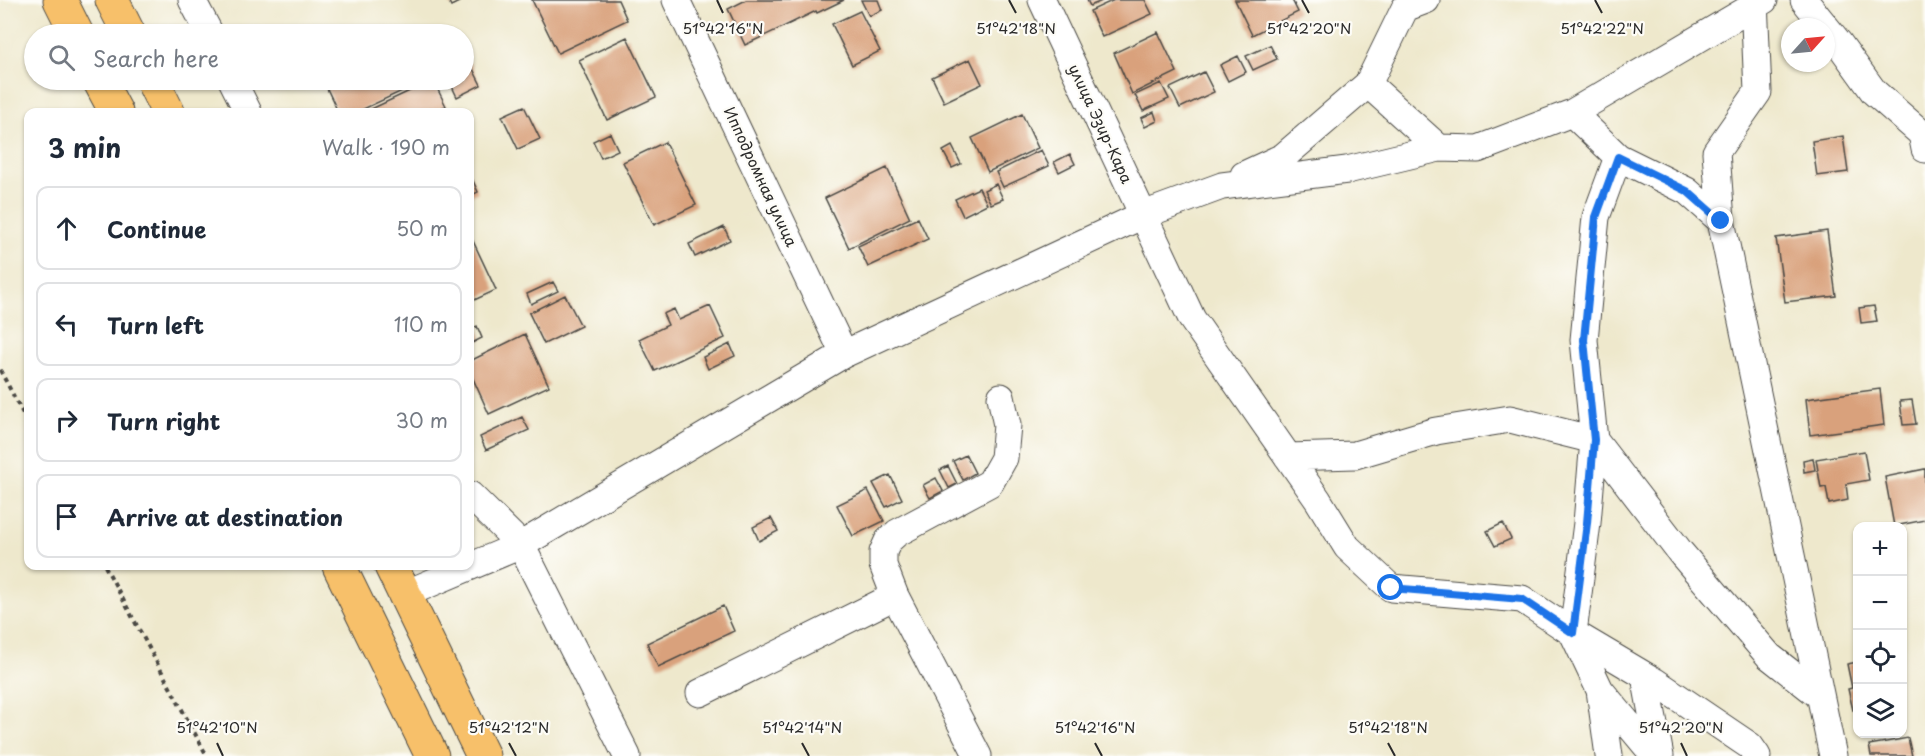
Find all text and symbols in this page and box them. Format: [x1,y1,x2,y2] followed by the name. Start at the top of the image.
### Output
[683,16,763,39] text: 51°42'16"N
[976,16,1056,39] text: 51°42'18"N
[1267,16,1352,39] text: 51°42'20"N
[1560,16,1644,39] text: 51°42'22"N
[1781,18,1835,72] north arrow
[24,24,474,90] search box
[45,41,78,74] icon: search
[93,41,219,74] text: Search here
[1064,60,1139,187] street label: улица Эзир-Кара
[719,103,804,251] street label: Ипподромная улица
[48,128,121,167] text: 3 min
[322,132,450,162] text: Walk · 190 m
[1707,207,1733,233] route end
[50,212,83,245] icon: ahead
[107,212,206,245] text: Continue
[396,213,448,243] text: 50 m
[50,308,83,341] icon: left
[107,308,204,341] text: Turn left
[394,309,448,339] text: 110 m
[50,404,83,437] icon: right
[107,404,220,437] text: Turn right
[395,405,448,435] text: 30 m
[50,500,83,533] icon: arrive
[107,500,343,533] text: Arrive at destination
[1853,522,1907,738] map controls
[1853,522,1907,576] button: +
[1377,574,1403,600] route start
[1853,576,1907,630] button: −
[1853,630,1907,684] button: locate
[1853,684,1907,738] button: layers
[176,715,258,738] text: 51°42'10"N
[469,715,549,738] text: 51°42'12"N
[762,715,842,738] text: 51°42'14"N
[1055,715,1135,738] text: 51°42'16"N
[1348,715,1428,738] text: 51°42'18"N
[1639,715,1724,738] text: 51°42'20"N

